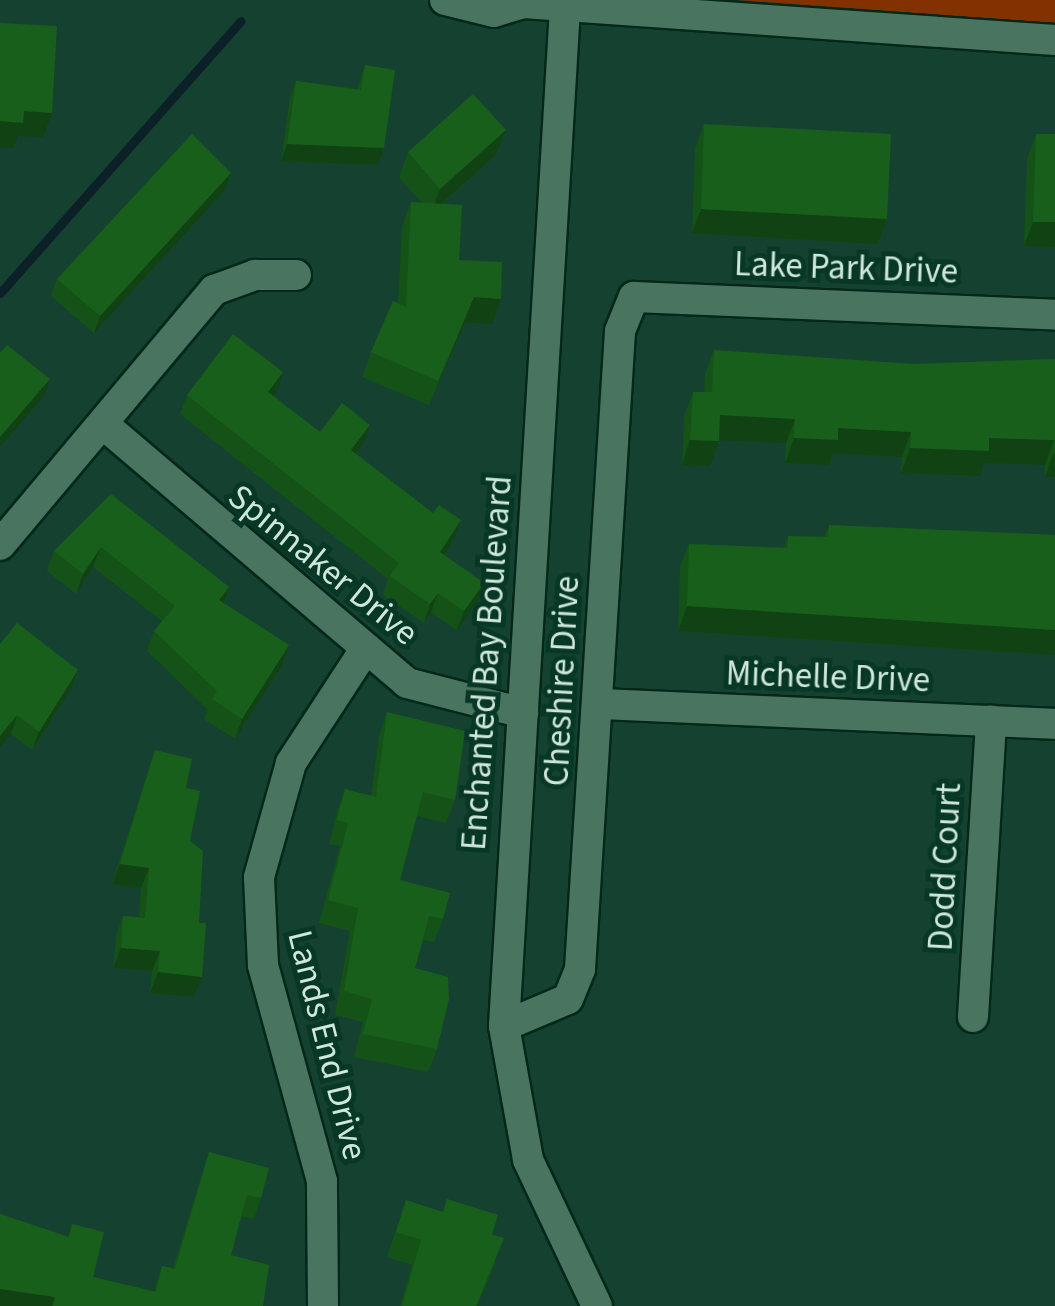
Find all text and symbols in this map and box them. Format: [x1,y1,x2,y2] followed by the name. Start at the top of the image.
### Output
[733,243,959,293] street label: Lake Park Drive
[453,474,521,852] street label: Enchanted Bay Boulevard
[220,476,426,654] street label: Spinnaker Drive
[536,575,588,787] street label: Cheshire Drive
[725,652,931,702] street label: Michelle Drive
[920,782,970,952] street label: Dodd Court
[278,926,376,1164] street label: Lands End Drive

